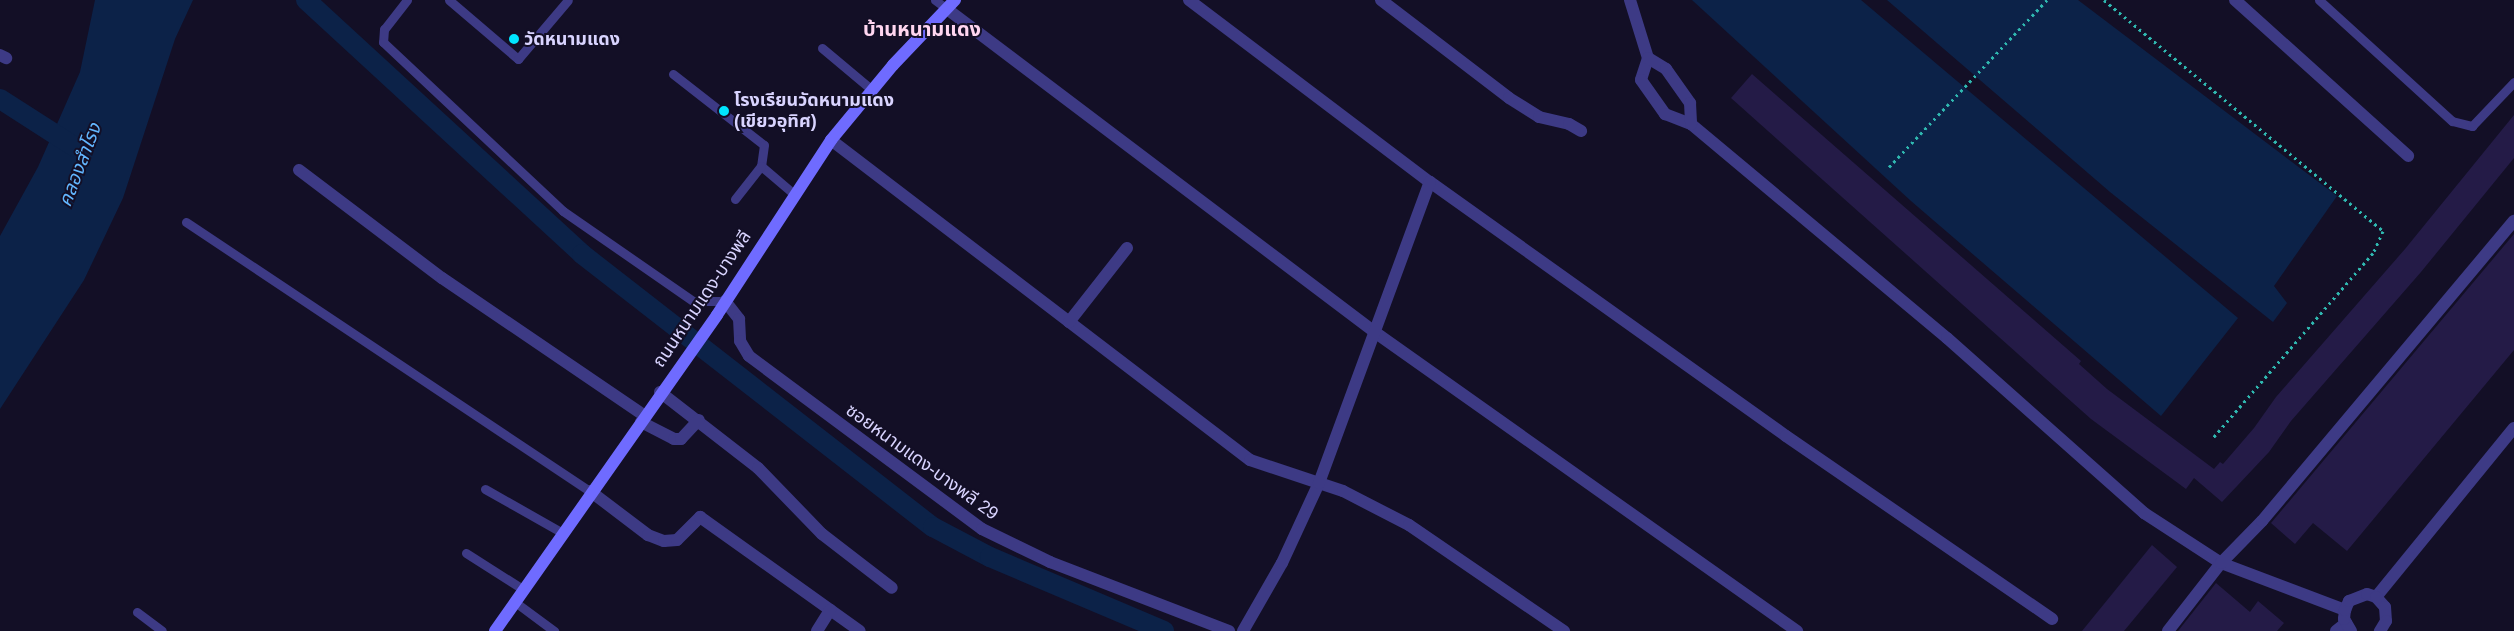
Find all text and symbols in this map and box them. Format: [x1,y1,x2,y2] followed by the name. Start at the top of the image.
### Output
[863,17,981,41] district label: บ้านหนามแดง
[524,28,620,50] place label: วัดหนามแดง
[508,33,520,45] marker: วัดหนามแดง
[734,90,894,132] place label: โรงเรียนวัดหนามแดง (เขียวอุทิศ)
[718,105,730,117] marker: โรงเรียนวัดหนามแดง (เขียวอุทิศ)
[54,120,106,210] water label: คลองสำโรง
[648,227,756,371] street label: ถนนหนามแดง-บางพลี
[841,399,1003,525] street label: ซอยหนามแดง-บางพลี 29

